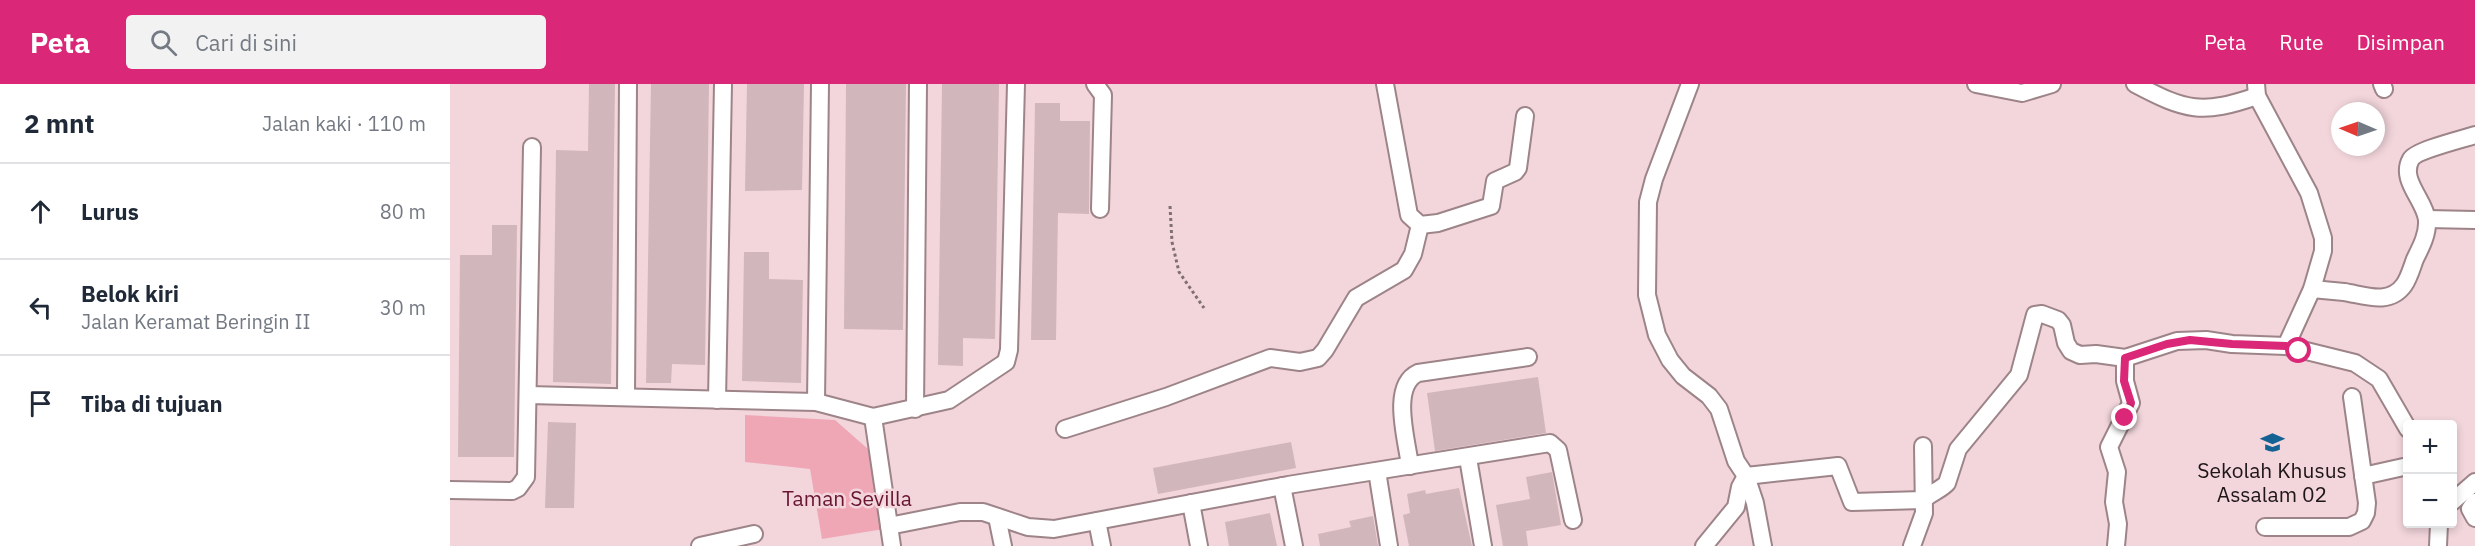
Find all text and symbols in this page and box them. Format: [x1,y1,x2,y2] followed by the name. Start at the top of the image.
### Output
[126,15,546,69] search box
[30,24,90,61] text: Peta
[147,26,180,59] icon: search
[195,28,297,57] text: Cari di sini
[2204,28,2246,56] text: Peta
[2279,28,2324,56] text: Rute
[2357,28,2445,56] text: Disimpan
[2331,102,2385,156] north arrow
[24,106,94,140] text: 2 mnt
[262,110,426,137] text: Jalan kaki · 110 m
[24,195,57,228] icon: ahead
[81,197,139,226] text: Lurus
[380,198,426,225] text: 80 m
[81,279,179,308] text: Belok kiri
[24,291,57,324] icon: left
[380,294,426,321] text: 30 m
[81,308,310,335] text: Jalan Keramat Beringin II
[2285,337,2311,363] route start
[24,387,57,420] icon: arrive
[81,389,223,418] text: Tiba di tujuan
[2111,404,2137,430] route end
[2403,420,2457,528] map controls
[2403,420,2457,474] button: +
[2259,430,2285,456] school or university icon: Sekolah Khusus Assalam 02
[2197,456,2347,508] place label: Sekolah Khusus Assalam 02
[2403,474,2457,528] button: −
[782,484,912,512] park label: Taman Sevilla

